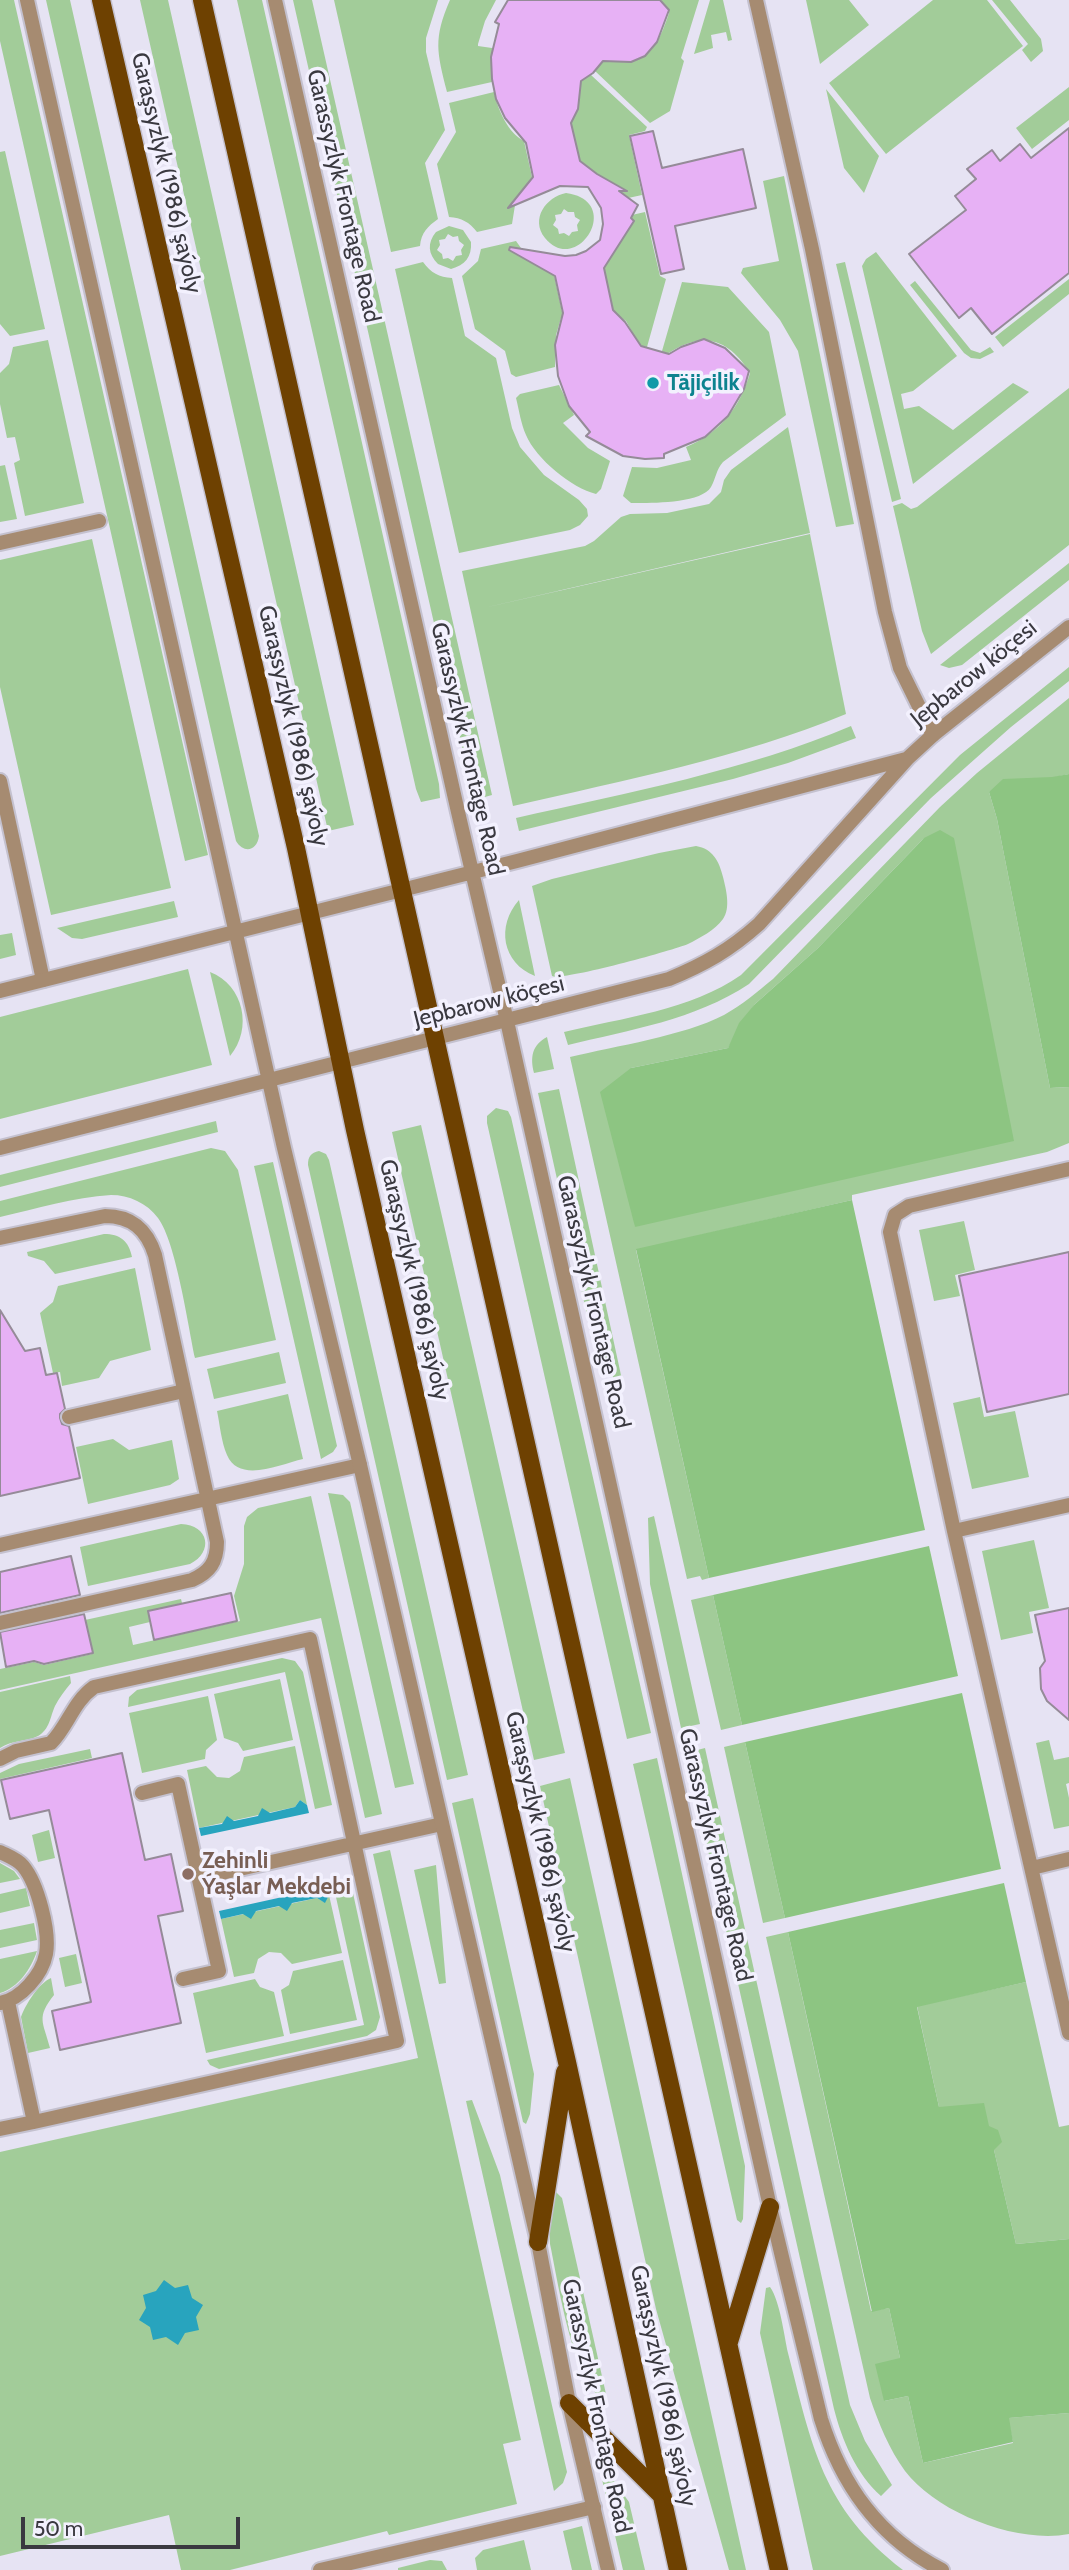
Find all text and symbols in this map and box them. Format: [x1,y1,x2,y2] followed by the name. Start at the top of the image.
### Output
[125,50,207,296] street label: Garaşsyzlyk (1986) şaýoly
[300,67,386,325] street label: Garassyzlyk Frontage Road
[667,369,740,397] place label: Täjiçilik
[645,375,661,391] marker: Täjiçilik
[252,603,334,849] street label: Garaşsyzlyk (1986) şaýoly
[905,615,1043,733] street label: Jepbarow köçesi
[424,620,510,878] street label: Garassyzlyk Frontage Road
[411,970,567,1034] street label: Jepbarow köçesi
[373,1157,455,1403] street label: Garaşsyzlyk (1986) şaýoly
[550,1173,636,1431] street label: Garassyzlyk Frontage Road
[499,1709,581,1955] street label: Garaşsyzlyk (1986) şaýoly
[672,1726,758,1984] street label: Garassyzlyk Frontage Road
[202,1847,351,1901] place label: Zehinli Ýaşlar Mekdebi
[180,1866,196,1882] marker: Zehinli Ýaşlar Mekdebi
[624,2263,702,2509] street label: Garaşsyzlyk (1986) şaýoly
[556,2277,636,2535] street label: Garassyzlyk Frontage Road
[24,2504,243,2548] scale bar
[34,2516,83,2541] text: 50 m

